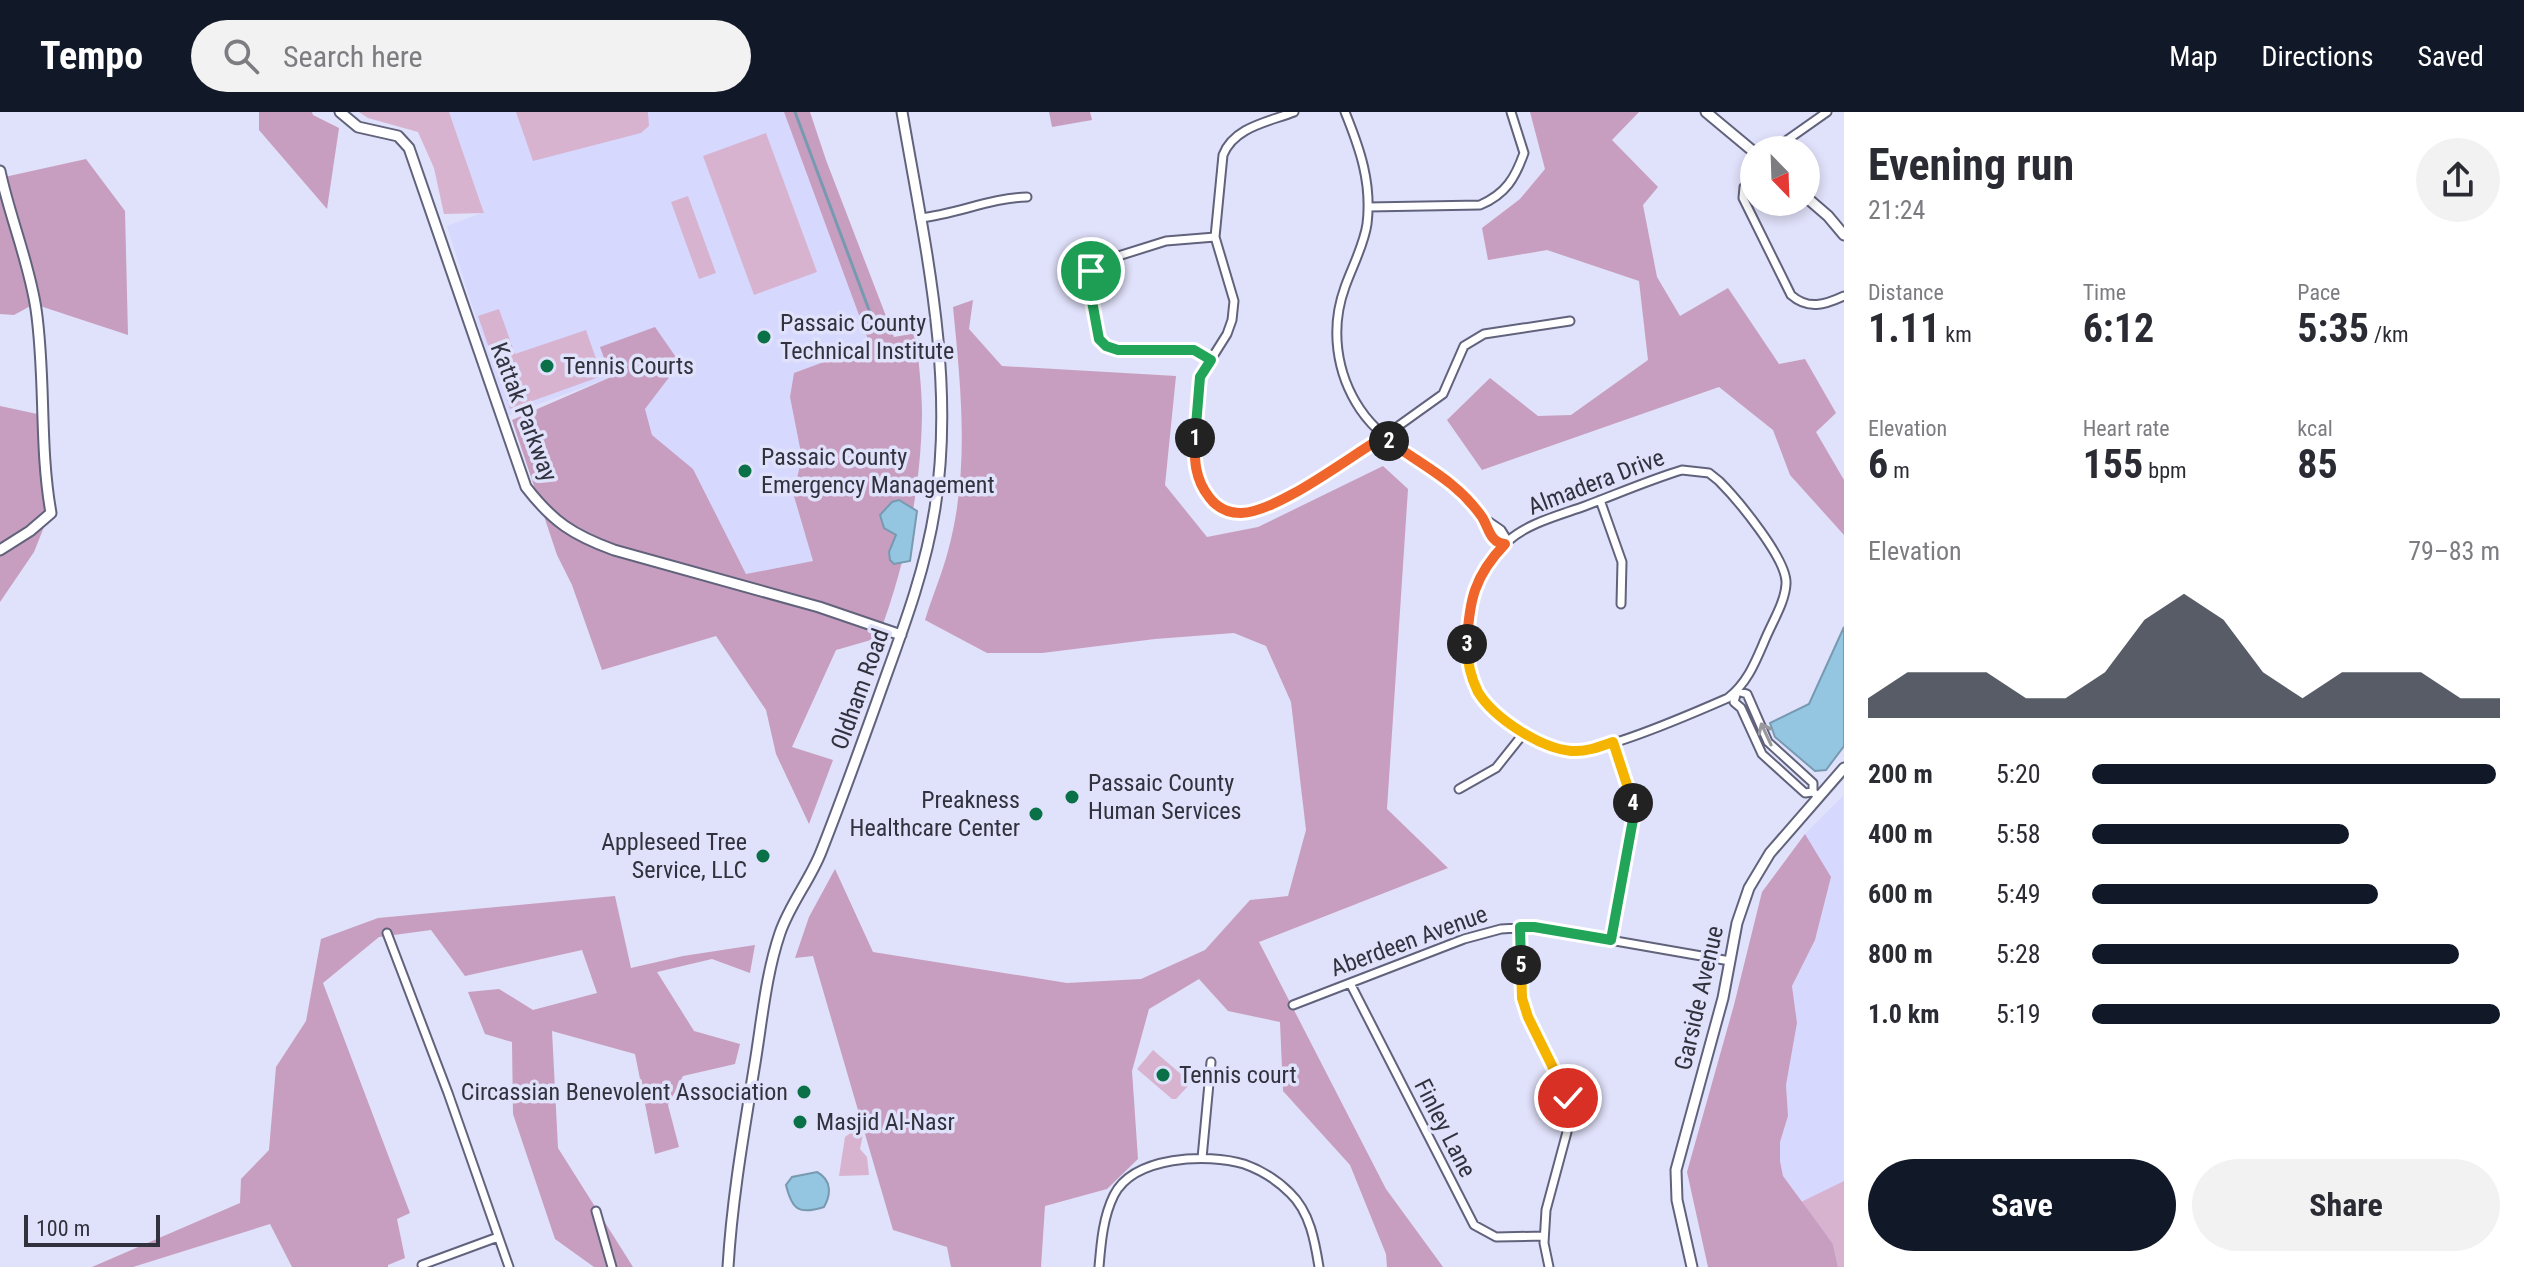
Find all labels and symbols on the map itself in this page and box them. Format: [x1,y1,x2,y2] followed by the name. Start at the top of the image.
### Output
[1740,136,1820,216] north arrow
[1057,237,1125,305] pin
[780,309,954,365] place label: Passaic County Technical Institute
[755,328,773,346] marker: Passaic County Technical Institute
[485,339,563,485] street label: Kattak Parkway
[563,352,694,380] place label: Tennis Courts
[538,357,556,375] marker: Tennis Courts
[1175,418,1215,458] pin: 1
[1369,421,1409,461] pin: 2
[761,443,995,499] place label: Passaic County Emergency Management
[1524,443,1668,521] street label: Almadera Drive
[736,462,754,480] marker: Passaic County Emergency Management
[1447,624,1487,664] pin: 3
[825,625,895,753] street label: Oldham Road
[1757,722,1772,746] one-way arrow
[1088,769,1241,825] place label: Passaic County Human Services
[1613,783,1653,823] pin: 4
[850,786,1020,842] place label: Preakness Healthcare Center
[1063,788,1081,806] marker: Passaic County Human Services
[1027,805,1045,823] marker: Preakness Healthcare Center
[601,828,747,884] place label: Appleseed Tree Service, LLC
[754,847,772,865] marker: Appleseed Tree Service, LLC
[1327,900,1491,982] street label: Aberdeen Avenue
[1669,923,1729,1073] street label: Garside Avenue
[1501,945,1541,985] pin: 5
[1179,1061,1297,1089] place label: Tennis court
[1534,1064,1602,1132] pin
[1154,1066,1172,1084] marker: Tennis court
[1408,1074,1482,1182] street label: Finley Lane
[461,1078,788,1106] place label: Circassian Benevolent Association
[795,1083,813,1101] marker: Circassian Benevolent Association
[816,1108,955,1136] place label: Masjid Al-Nasr
[791,1113,809,1131] marker: Masjid Al-Nasr
[24,1211,160,1247] scale bar

